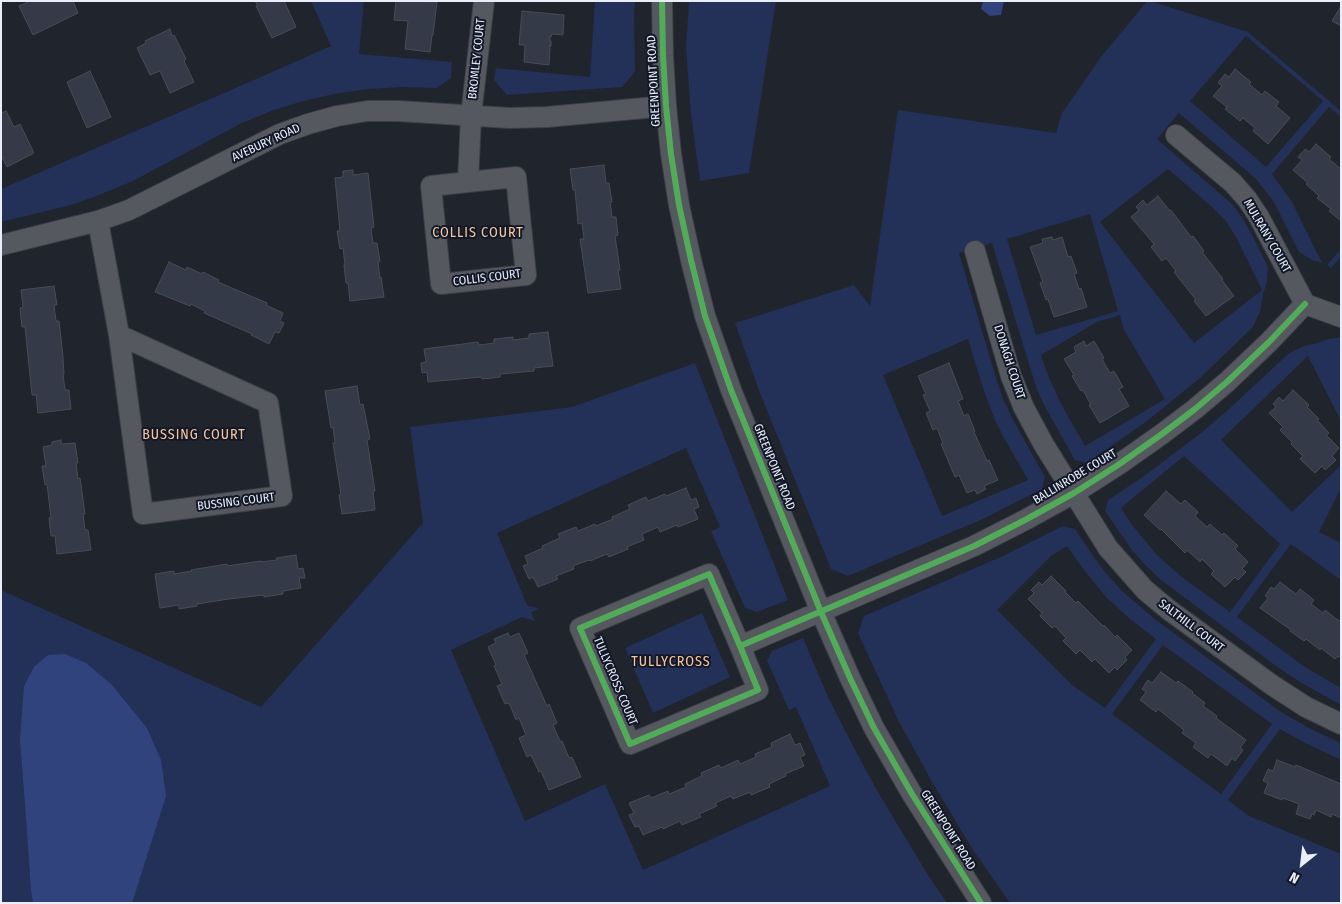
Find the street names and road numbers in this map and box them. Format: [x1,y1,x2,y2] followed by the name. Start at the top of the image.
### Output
[466,18,488,100] street label: BROMLEY COURT
[644,35,664,127] street label: GREENPOINT ROAD
[230,121,302,165] street label: AVEBURY ROAD
[1240,197,1294,275] street label: MULRANY COURT
[452,267,522,289] street label: COLLIS COURT
[990,323,1028,401] street label: DONAGH COURT
[750,422,798,512] street label: GREENPOINT ROAD
[1031,446,1119,508] street label: BALLINROBE COURT
[197,490,275,514] street label: BUSSING COURT
[1155,597,1227,655] street label: SALTHILL COURT
[590,635,640,727] street label: TULLYCROSS COURT
[918,787,978,873] street label: GREENPOINT ROAD

